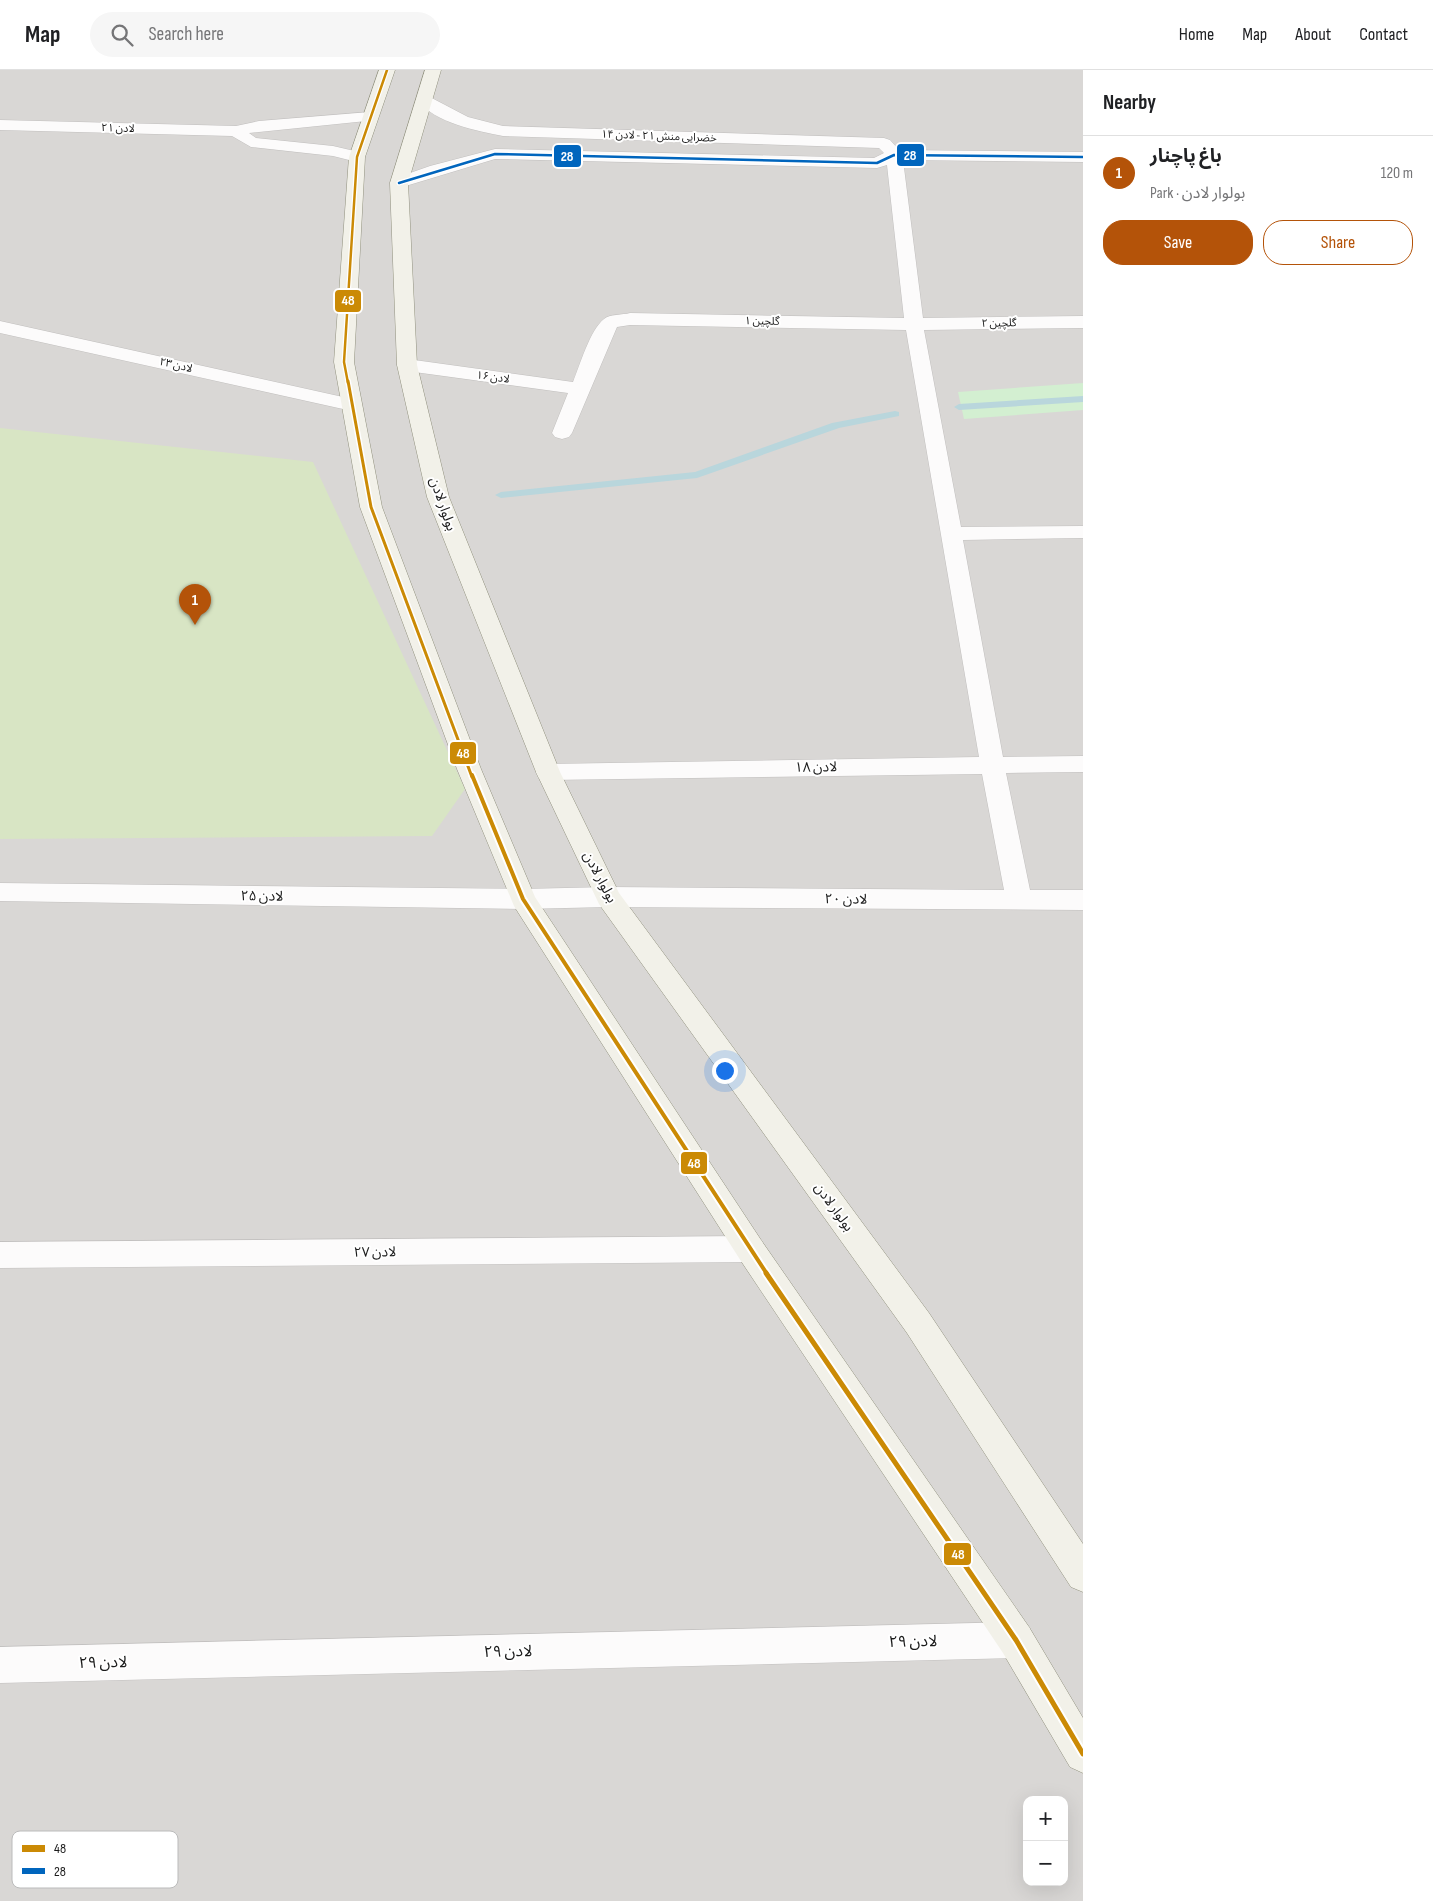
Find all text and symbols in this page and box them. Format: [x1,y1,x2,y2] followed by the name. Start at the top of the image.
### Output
[90,12,440,57] search box
[25,20,60,49] text: Map
[108,21,136,49] icon: search
[148,23,224,46] text: Search here
[1179,24,1214,45] text: Home
[1242,24,1267,45] text: Map
[1295,24,1331,45] text: About
[1359,24,1408,45] text: Contact
[1103,90,1156,115] text: Nearby
[101,121,135,135] street label: لادن ۲۱
[601,127,718,145] street label: خضرایی منش ۲۱ - لادن ۱۴
[896,143,925,167] line badge: 28
[553,144,582,168] line badge: 28
[1150,145,1222,168] text: باغ پاچنار
[904,147,917,164] text: 28
[561,148,574,165] text: 28
[1116,164,1122,183] text: 1
[1381,164,1413,183] text: 120 m
[1150,184,1245,203] text: Park · بولوار لادن
[1103,220,1253,265] button: Save
[1263,220,1413,265] button: Share
[334,289,362,313] line badge: 48
[341,292,355,309] text: 48
[744,314,780,329] street label: گلچین ۱
[981,316,1017,331] street label: گلچین ۲
[158,355,194,375] street label: لادن ۲۳
[475,368,511,386] street label: لادن ۱۶
[426,475,460,533] street label: بولوار لادن
[179,584,211,625] pin: 1
[449,741,477,765] line badge: 48
[456,745,470,762] text: 48
[795,758,837,776] street label: لادن ۱۸
[579,848,621,906] street label: بولوار لادن
[241,887,283,905] street label: لادن ۲۵
[825,890,867,908] street label: لادن ۲۰
[712,1058,738,1084] your location
[680,1151,708,1175] line badge: 48
[687,1155,701,1172] text: 48
[811,1179,857,1235] street label: بولوار لادن
[354,1243,396,1261] street label: لادن ۲۷
[943,1542,972,1566] line badge: 48
[951,1546,965,1563] text: 48
[888,1632,938,1652] street label: لادن ۲۹
[483,1642,533,1662] street label: لادن ۲۹
[78,1653,128,1673] street label: لادن ۲۹
[1023,1796,1068,1886] map controls
[1023,1796,1068,1841] button: +
[12,1831,178,1888] legend
[54,1840,66,1857] text: 48
[1023,1841,1068,1886] button: −
[54,1863,66,1880] text: 28

